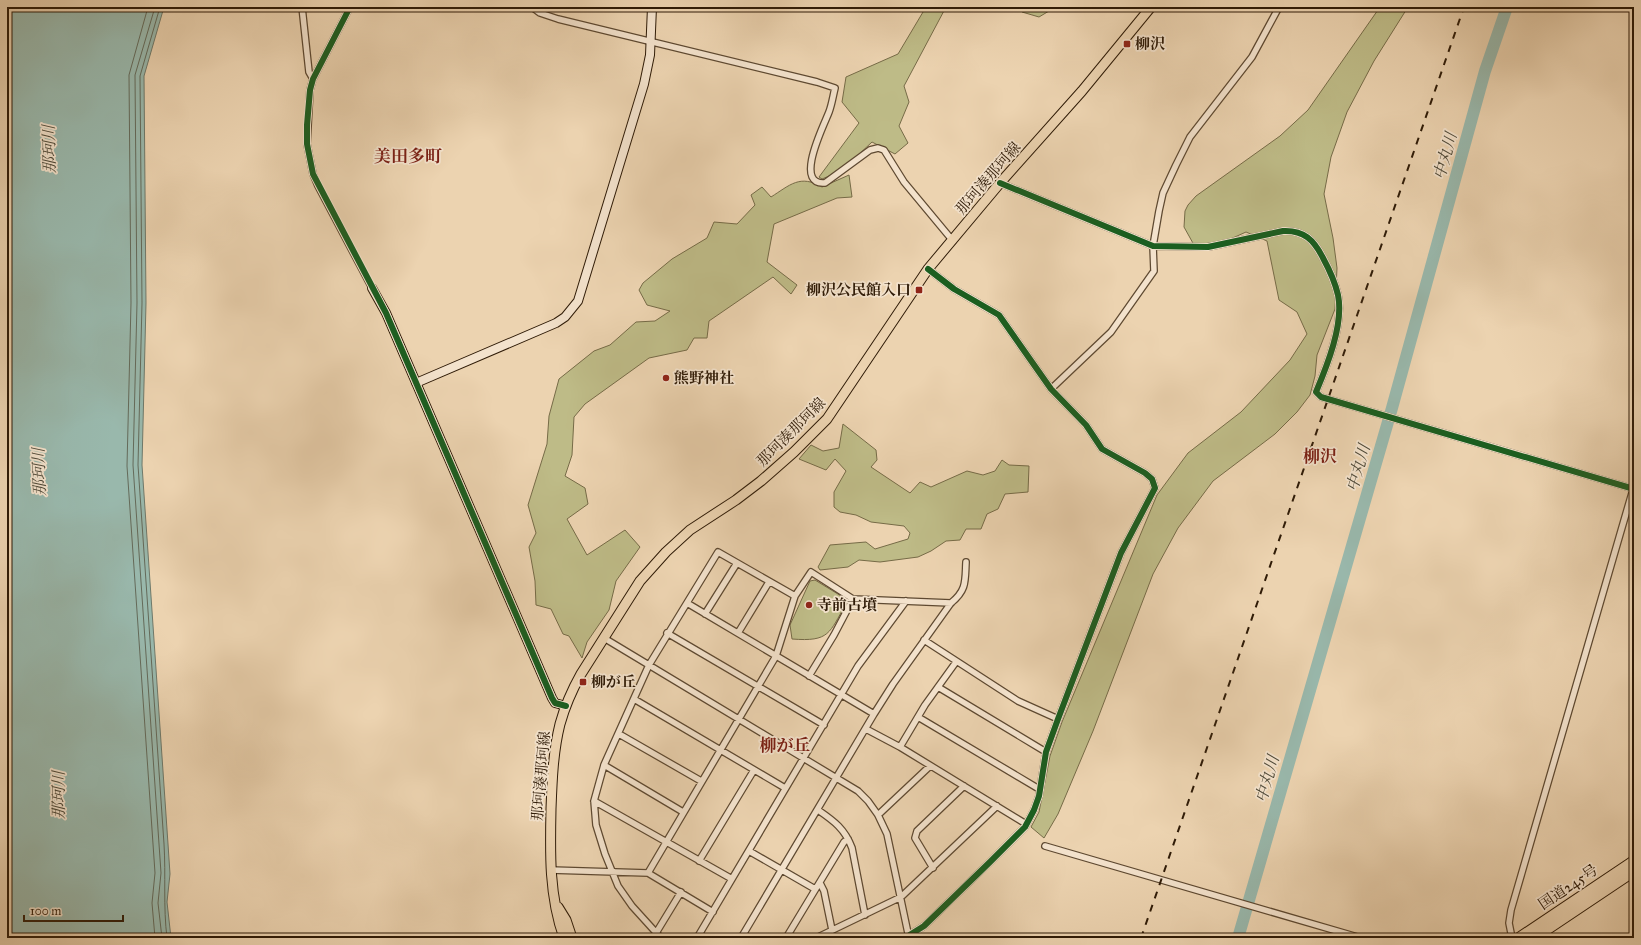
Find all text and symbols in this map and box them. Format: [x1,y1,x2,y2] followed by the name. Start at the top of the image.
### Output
[1135,35,1165,53] place label: 柳沢
[1122,39,1132,49] marker: 柳沢
[39,123,59,173] water label: 那珂川
[1430,128,1461,182] water label: 中丸川
[952,138,1024,218] street label: 那珂湊那珂線
[374,146,442,167] district label: 美田多町
[806,281,911,299] place label: 柳沢公民館入口
[914,285,924,295] marker: 柳沢公民館入口
[674,369,734,387] place label: 熊野神社
[661,373,671,383] marker: 熊野神社
[753,394,829,470] street label: 那珂湊那珂線
[1342,440,1374,494] water label: 中丸川
[29,446,49,496] water label: 那珂川
[1303,446,1337,467] district label: 柳沢
[817,596,877,614] place label: 寺前古墳
[804,600,814,610] marker: 寺前古墳
[591,673,636,691] place label: 柳が丘
[578,677,588,687] marker: 柳が丘
[528,730,554,822] street label: 那珂湊那珂線
[760,735,811,756] district label: 柳が丘
[1251,751,1283,805] water label: 中丸川
[49,769,68,819] water label: 那珂川
[1535,861,1601,913] street label: 国道245号
[24,897,123,923] scale bar
[30,904,61,918] text: 100 m

